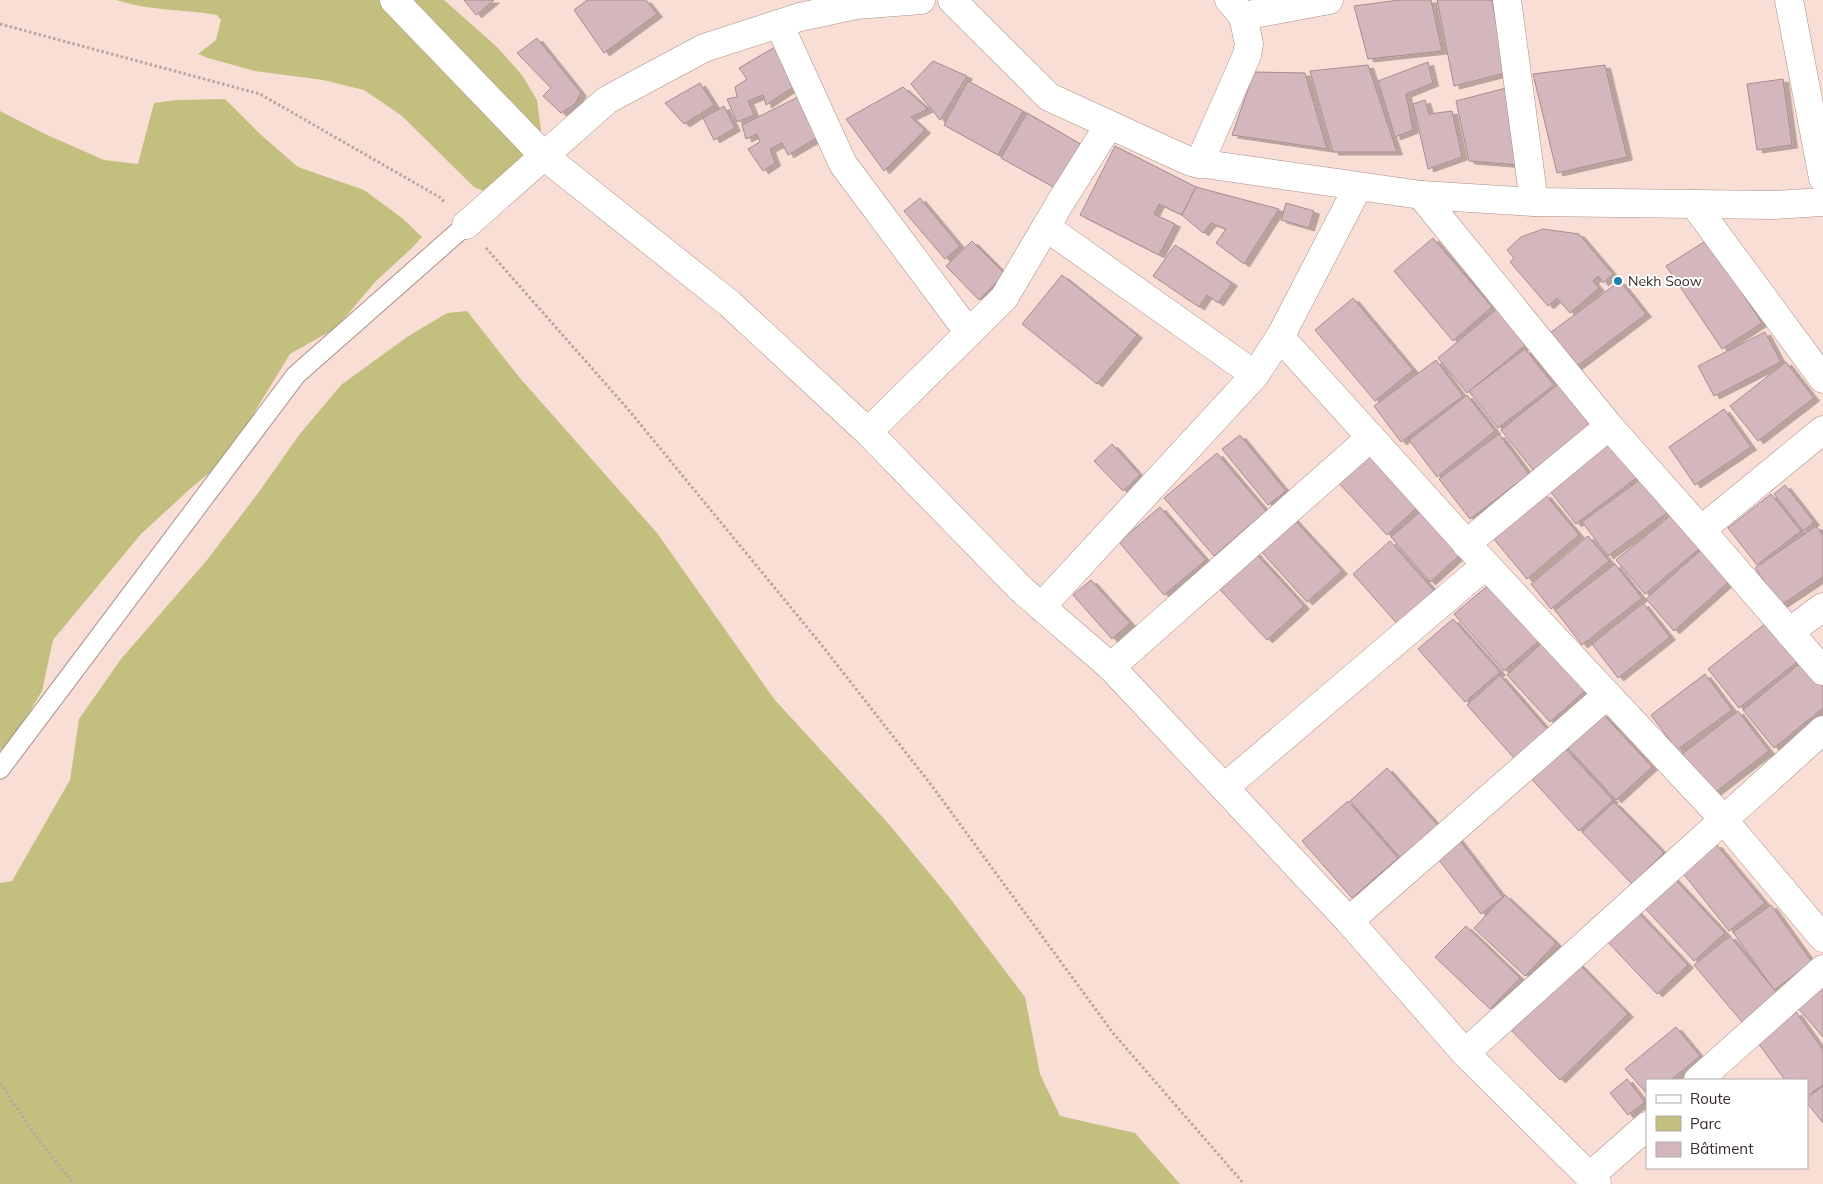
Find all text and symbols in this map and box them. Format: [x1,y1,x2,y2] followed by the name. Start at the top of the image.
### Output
[1628,272,1702,290] place label: Nekh Soow
[1612,275,1624,287] marker: Nekh Soow
[1646,1079,1808,1169] legend
[1690,1089,1731,1108] text: Route
[1690,1114,1721,1133] text: Parc
[1690,1139,1753,1158] text: Bâtiment

